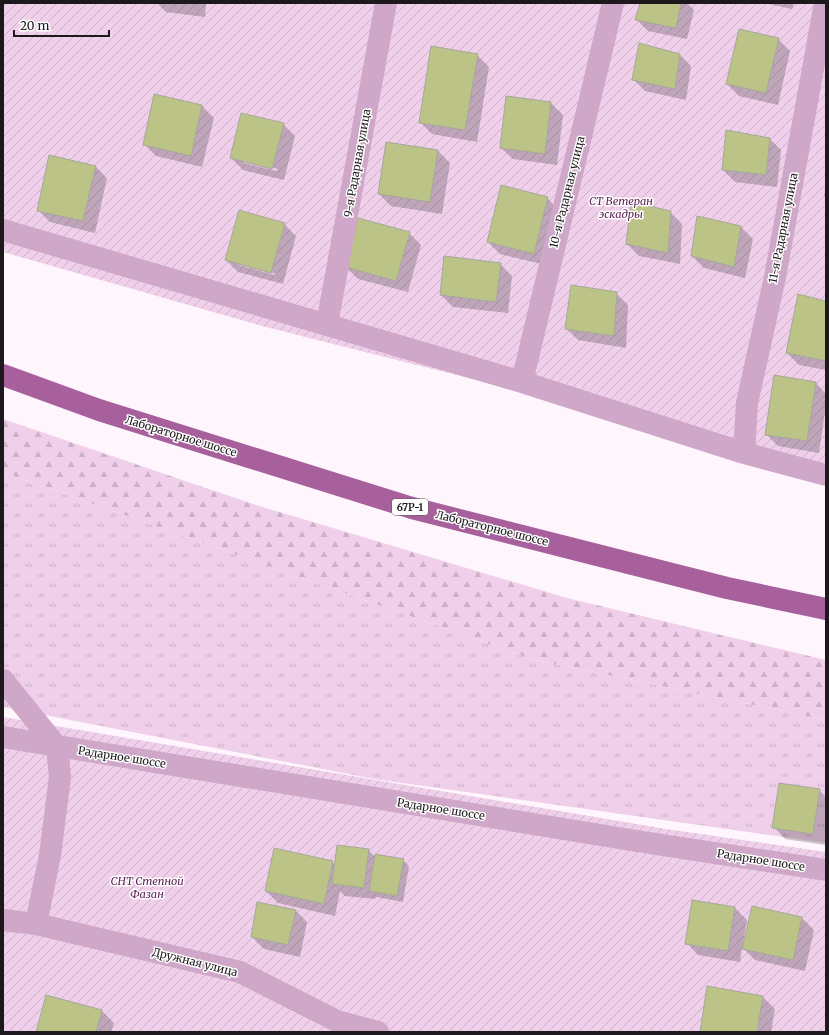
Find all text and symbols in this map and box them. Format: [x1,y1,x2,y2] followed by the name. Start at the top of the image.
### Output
[14,12,109,38] scale bar
[20,18,49,33] text: 20 m
[341,108,373,218] street label: 9-я Радарная улица
[546,135,588,249] street label: 10-я Радарная улица
[765,172,801,284] street label: 11-я Радарная улица
[589,194,653,221] park label: СТ Ветеран эскадры
[124,412,239,460] street label: Лабораторное шоссе
[392,499,428,515] road number: 67Р-1
[434,507,550,549] street label: Лабораторное шоссе
[77,743,167,771] street label: Радарное шоссе
[396,795,486,823] street label: Радарное шоссе
[716,846,806,874] street label: Радарное шоссе
[110,874,184,901] park label: СНТ Степной Фазан
[151,945,239,979] street label: Дружная улица

